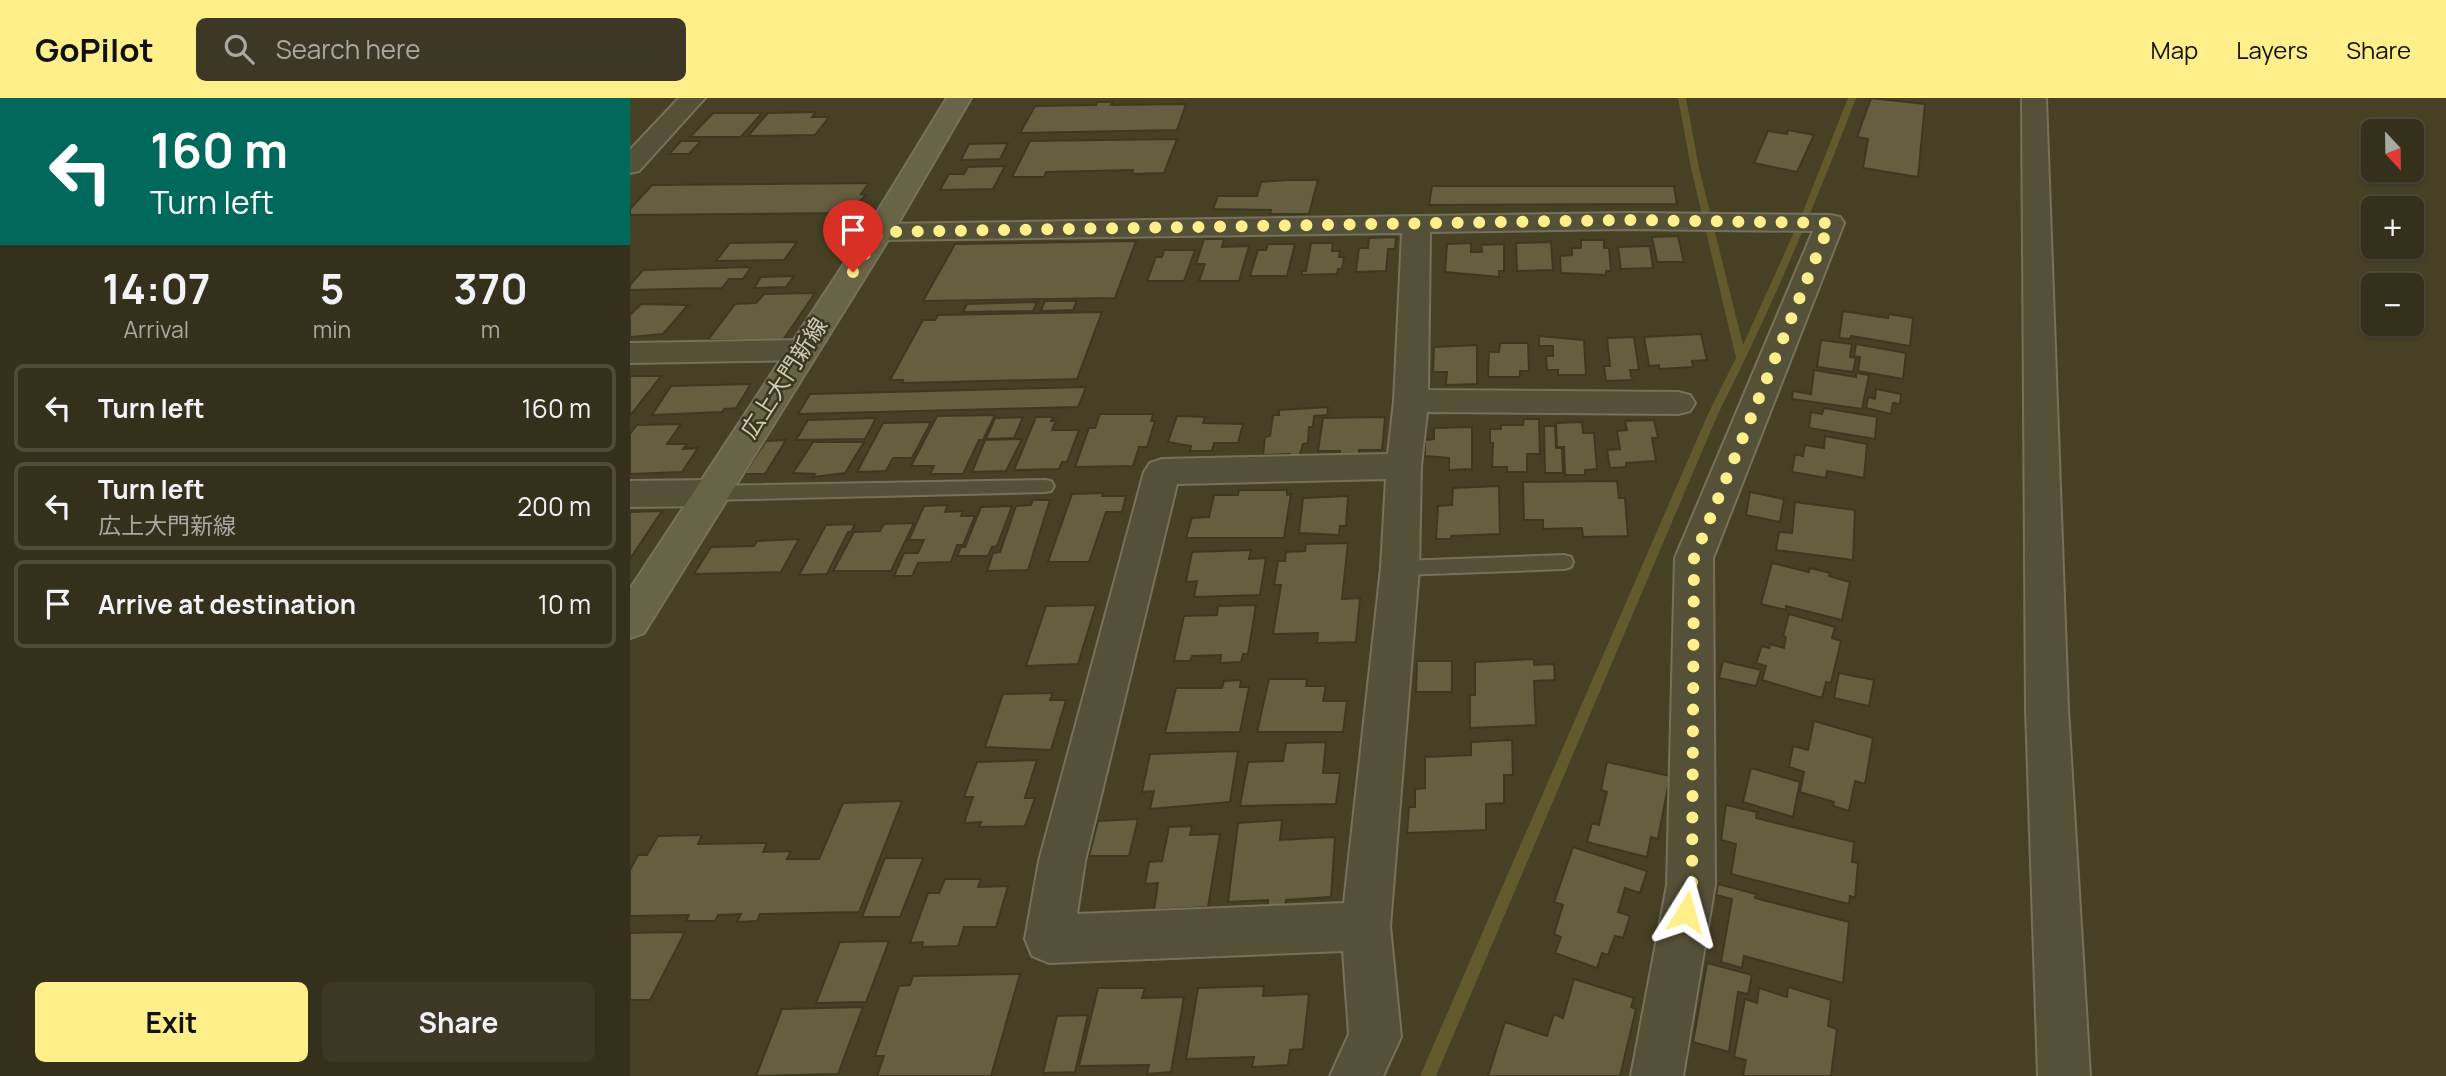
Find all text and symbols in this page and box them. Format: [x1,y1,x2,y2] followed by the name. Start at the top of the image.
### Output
[196,18,686,81] search box
[35,27,154,72] text: GoPilot
[220,30,258,68] icon: search
[276,31,420,67] text: Search here
[2151,33,2198,66] text: Map
[2236,33,2308,66] text: Layers
[2346,33,2411,66] text: Share
[150,116,288,183] text: 160 m
[2361,119,2424,182] north arrow
[2361,119,2424,336] map controls
[35,126,126,217] icon: left
[150,180,274,224] text: Turn left
[2361,196,2424,259] button: +
[823,200,883,272] pin
[834,211,872,249] icon: arrive
[102,259,211,317] text: 14:07
[320,259,344,317] text: 5
[453,259,528,317] text: 370
[2361,273,2424,336] button: −
[732,311,834,444] street label: 広上大門新線
[124,313,189,345] text: Arrival
[313,313,351,345] text: min
[481,313,500,345] text: m
[39,389,77,427] icon: left
[98,390,205,426] text: Turn left
[522,390,591,426] text: 160 m
[98,471,205,507] text: Turn left
[39,487,77,525] icon: left
[517,488,591,524] text: 200 m
[98,509,236,541] text: 広上大門新線
[39,585,77,623] icon: arrive
[98,586,356,622] text: Arrive at destination
[538,586,591,622] text: 10 m
[1649,875,1723,949] position arrow
[35,982,308,1062] button: Exit
[322,982,595,1062] button: Share

